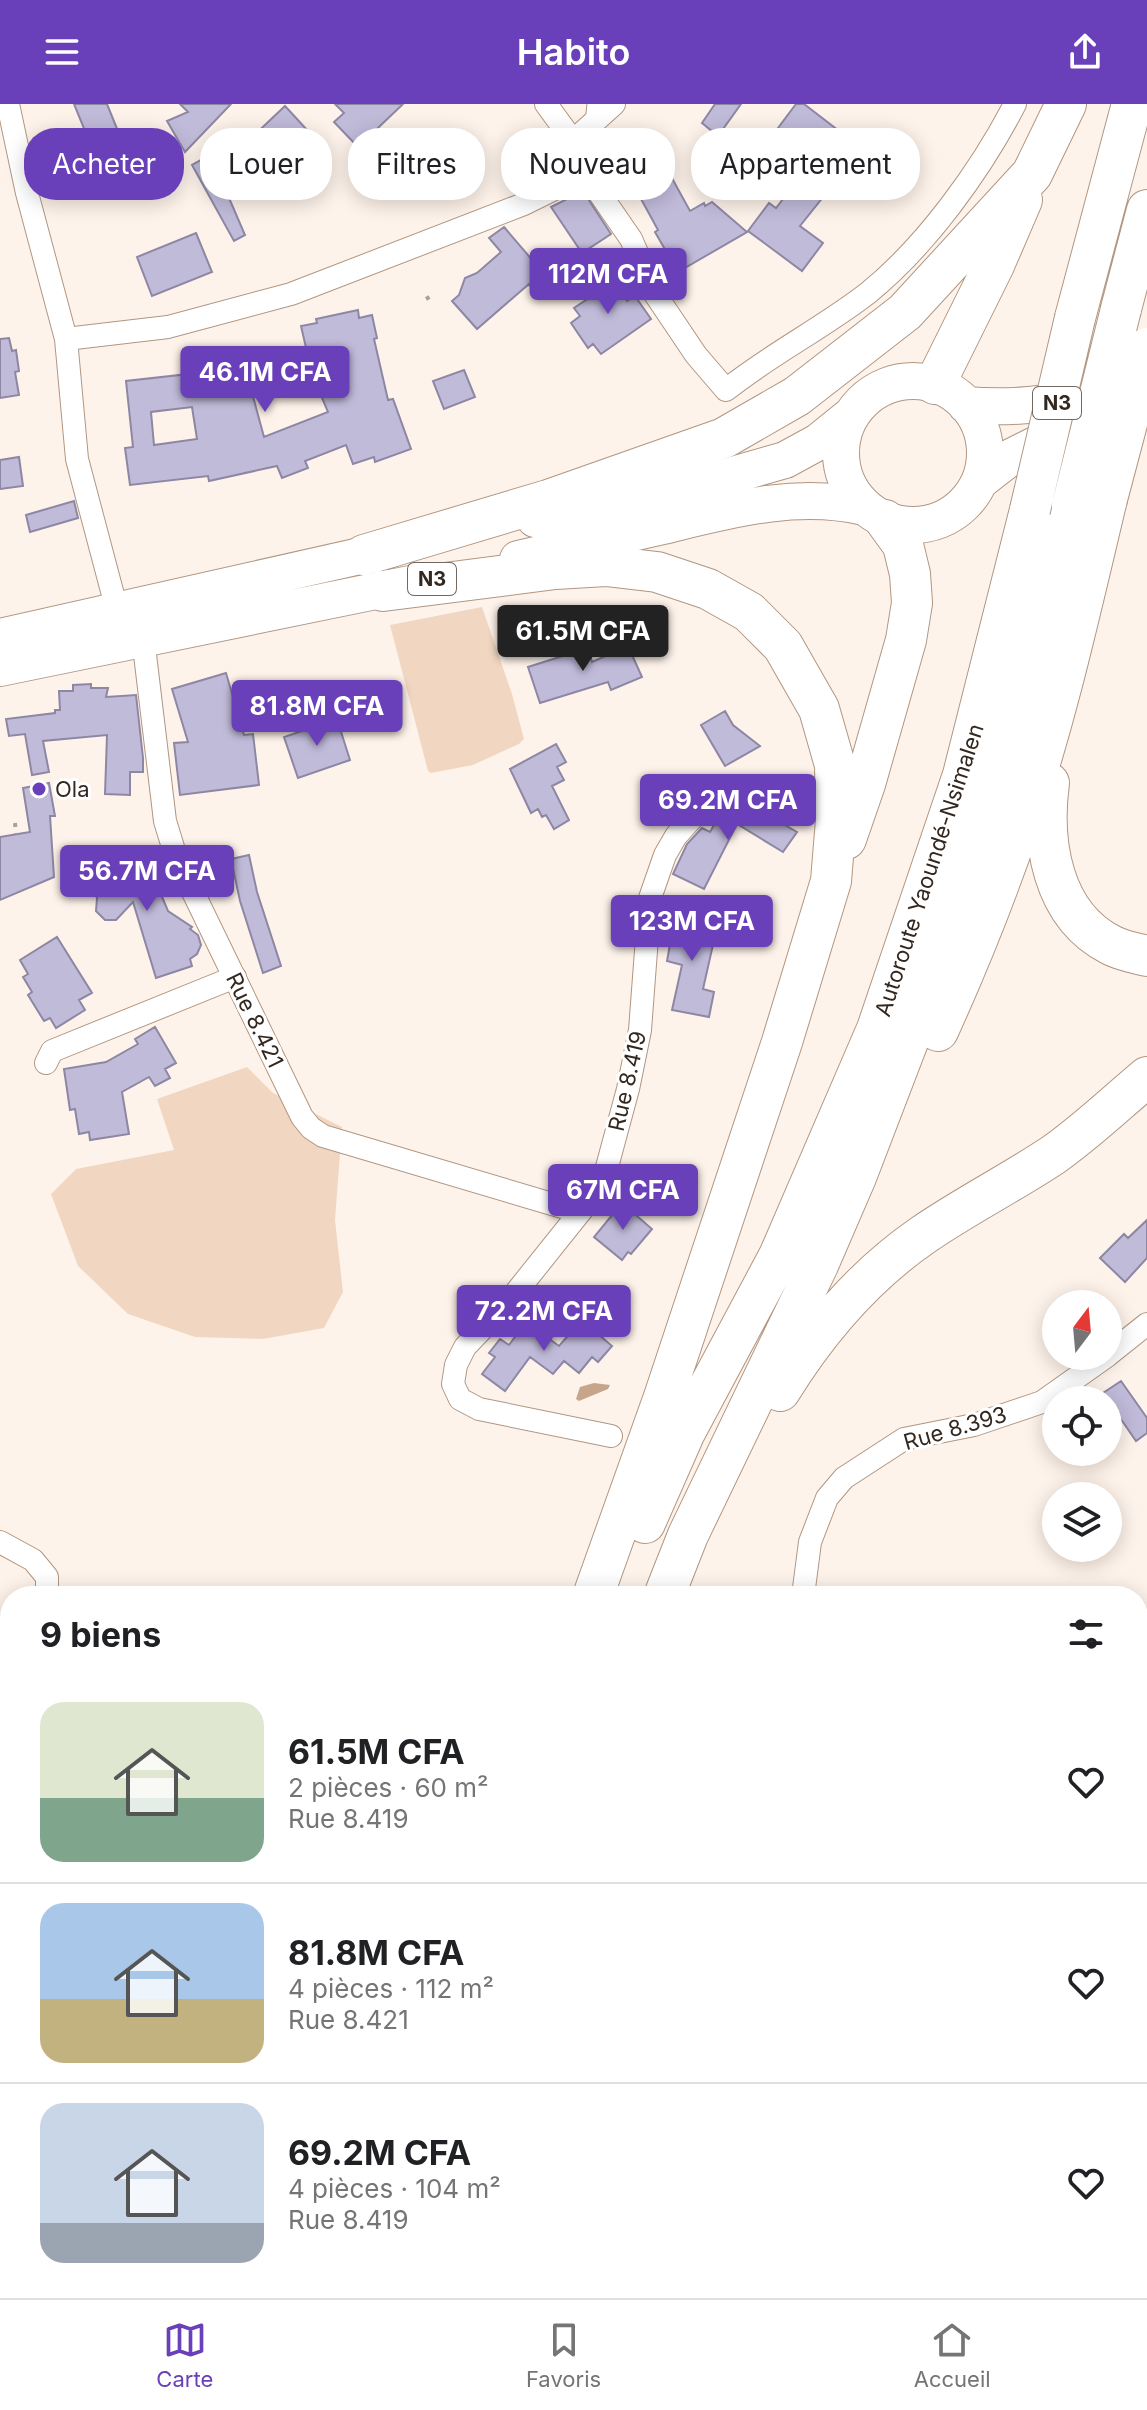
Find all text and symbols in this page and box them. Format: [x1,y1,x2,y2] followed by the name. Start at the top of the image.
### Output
[40,30,84,74] icon: menu
[517,30,630,74] text: Habito
[1063,30,1107,74] icon: share
[24,128,184,200] chip: Acheter
[200,128,332,200] chip: Louer
[348,128,485,200] chip: Filtres
[501,128,675,200] chip: Nouveau
[691,128,920,200] chip: Appartement
[525,248,691,316] pin: 112M CFA
[548,258,668,289] text: 112M CFA
[173,346,357,414] pin: 46.1M CFA
[198,356,332,387] text: 46.1M CFA
[1033,387,1081,419] road number: N3
[408,563,456,595] road number: N3
[491,605,675,673] pin: 61.5M CFA
[515,615,651,646] text: 61.5M CFA
[225,680,409,748] pin: 81.8M CFA
[250,690,384,721] text: 81.8M CFA
[869,720,989,1020] street label: Autoroute Yaoundé-Nsimalen
[636,774,820,842] pin: 69.2M CFA
[55,776,90,802] place label: Ola
[30,780,48,798] marker: Ola
[658,784,798,815] text: 69.2M CFA
[55,845,239,913] pin: 56.7M CFA
[78,855,216,886] text: 56.7M CFA
[609,895,775,963] pin: 123M CFA
[629,905,755,936] text: 123M CFA
[221,968,289,1072] street label: Rue 8.421
[603,1028,651,1134] street label: Rue 8.419
[549,1164,697,1232] pin: 67M CFA
[566,1174,680,1205] text: 67M CFA
[452,1285,636,1353] pin: 72.2M CFA
[1042,1290,1122,1370] north arrow
[1042,1290,1122,1562] map controls
[475,1295,613,1326] text: 72.2M CFA
[1042,1386,1122,1466] button: locate
[901,1401,1009,1455] street label: Rue 8.393
[1042,1482,1122,1562] button: layers
[1064,1612,1108,1656] icon: filters
[40,1614,161,1655] text: 9 biens
[288,1731,465,1772] text: 61.5M CFA
[104,1734,200,1830] icon: home
[1064,1760,1108,1804] icon: heart
[288,1772,489,1803] text: 2 pièces · 60 m²
[288,1803,409,1834] text: Rue 8.419
[288,1932,464,1973] text: 81.8M CFA
[104,1935,200,2031] icon: home
[1064,1961,1108,2005] icon: heart
[288,1973,494,2004] text: 4 pièces · 112 m²
[288,2004,409,2035] text: Rue 8.421
[288,2132,471,2173] text: 69.2M CFA
[104,2135,200,2231] icon: home
[1064,2161,1108,2205] icon: heart
[288,2173,501,2204] text: 4 pièces · 104 m²
[288,2204,409,2235] text: Rue 8.419
[156,2318,213,2392] tab: Carte
[526,2318,601,2392] tab: Favoris
[914,2318,991,2392] tab: Accueil

